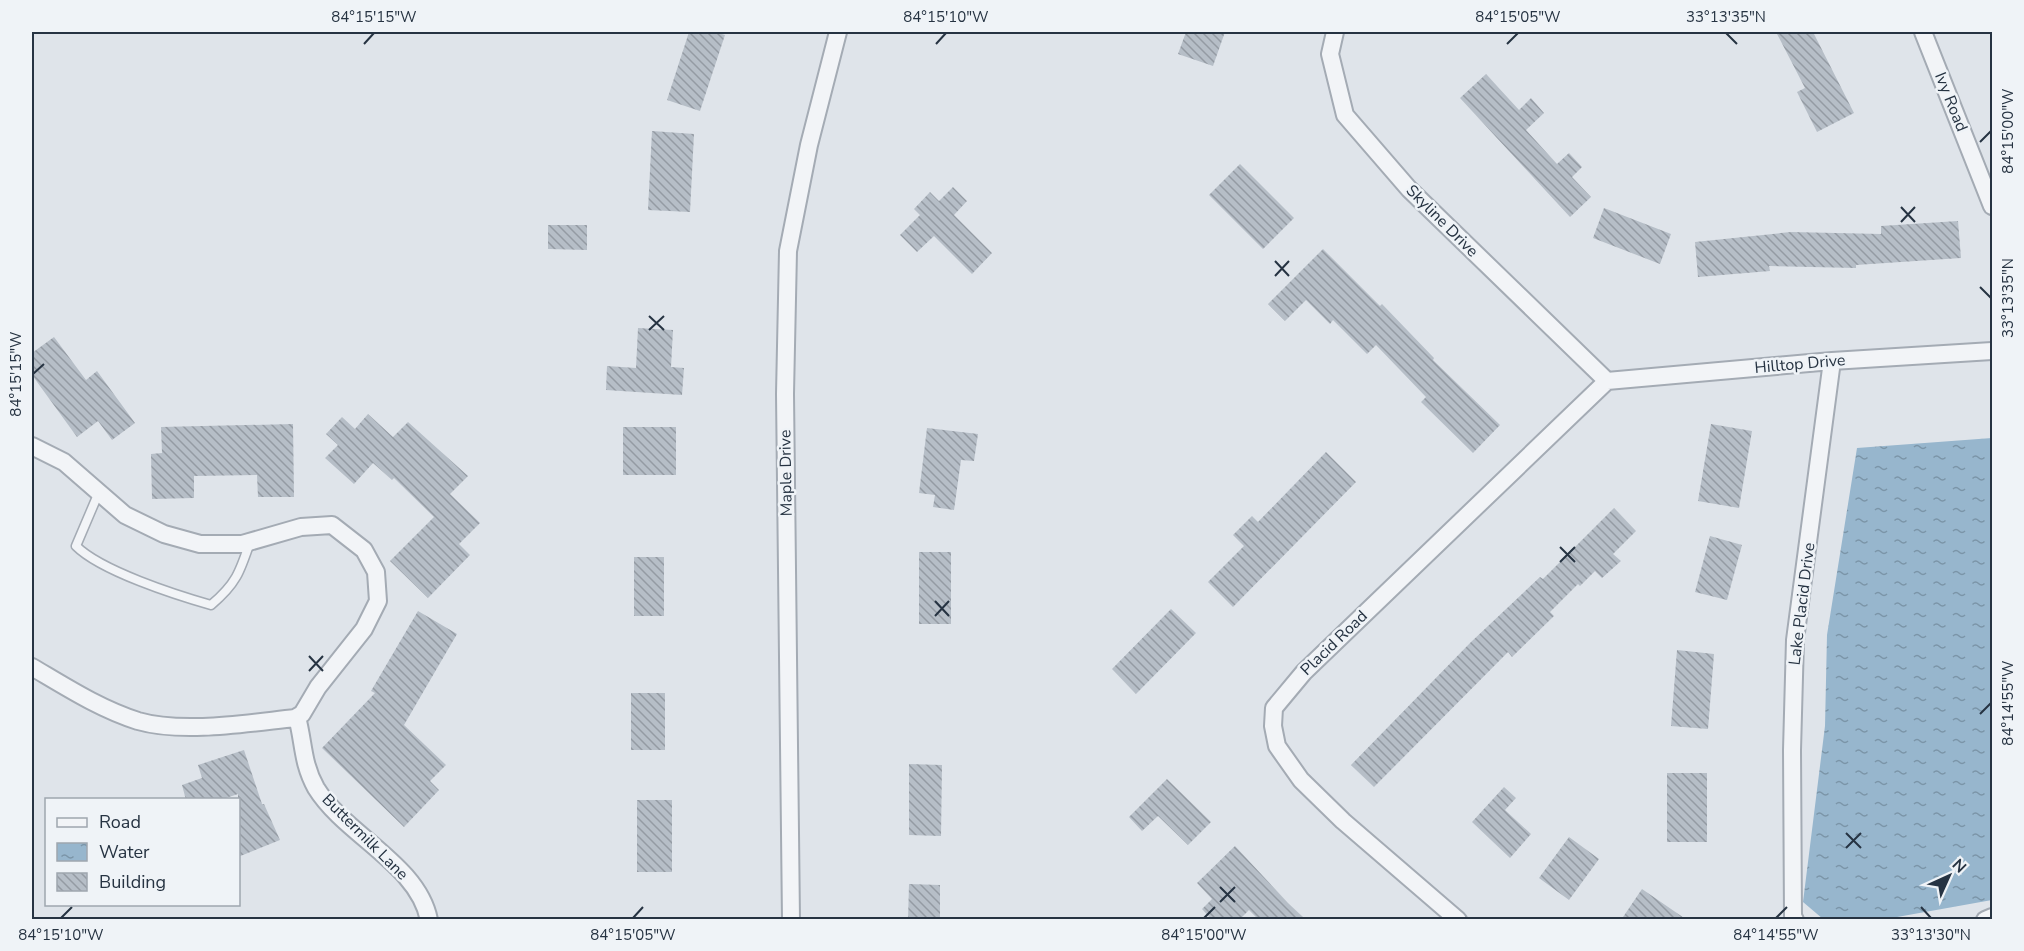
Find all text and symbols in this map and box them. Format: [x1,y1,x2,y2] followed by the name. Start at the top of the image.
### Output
[331,7,417,27] text: 84°15'15"W
[903,7,989,27] text: 84°15'10"W
[1475,7,1561,27] text: 84°15'05"W
[1686,7,1766,27] text: 33°13'35"N
[1929,69,1973,135] street label: Ivy Road
[1998,88,2018,174] text: 84°15'00"W
[1401,180,1483,262] street label: Skyline Drive
[1998,258,2018,338] text: 33°13'35"N
[6,331,26,417] text: 84°15'15"W
[1754,349,1846,379] street label: Hilltop Drive
[774,429,798,517] street label: Maple Drive
[1784,541,1820,667] street label: Lake Placid Drive
[1296,606,1372,680] street label: Placid Road
[1998,660,2018,746] text: 84°14'55"W
[317,789,413,885] street label: Buttermilk Lane
[45,798,240,906] legend
[99,810,141,834] text: Road
[99,840,150,864] text: Water
[1919,846,1979,906] north arrow
[1947,854,1971,878] text: N
[99,870,166,894] text: Building
[18,925,104,945] text: 84°15'10"W
[590,925,676,945] text: 84°15'05"W
[1161,925,1247,945] text: 84°15'00"W
[1733,925,1819,945] text: 84°14'55"W
[1891,925,1971,945] text: 33°13'30"N

